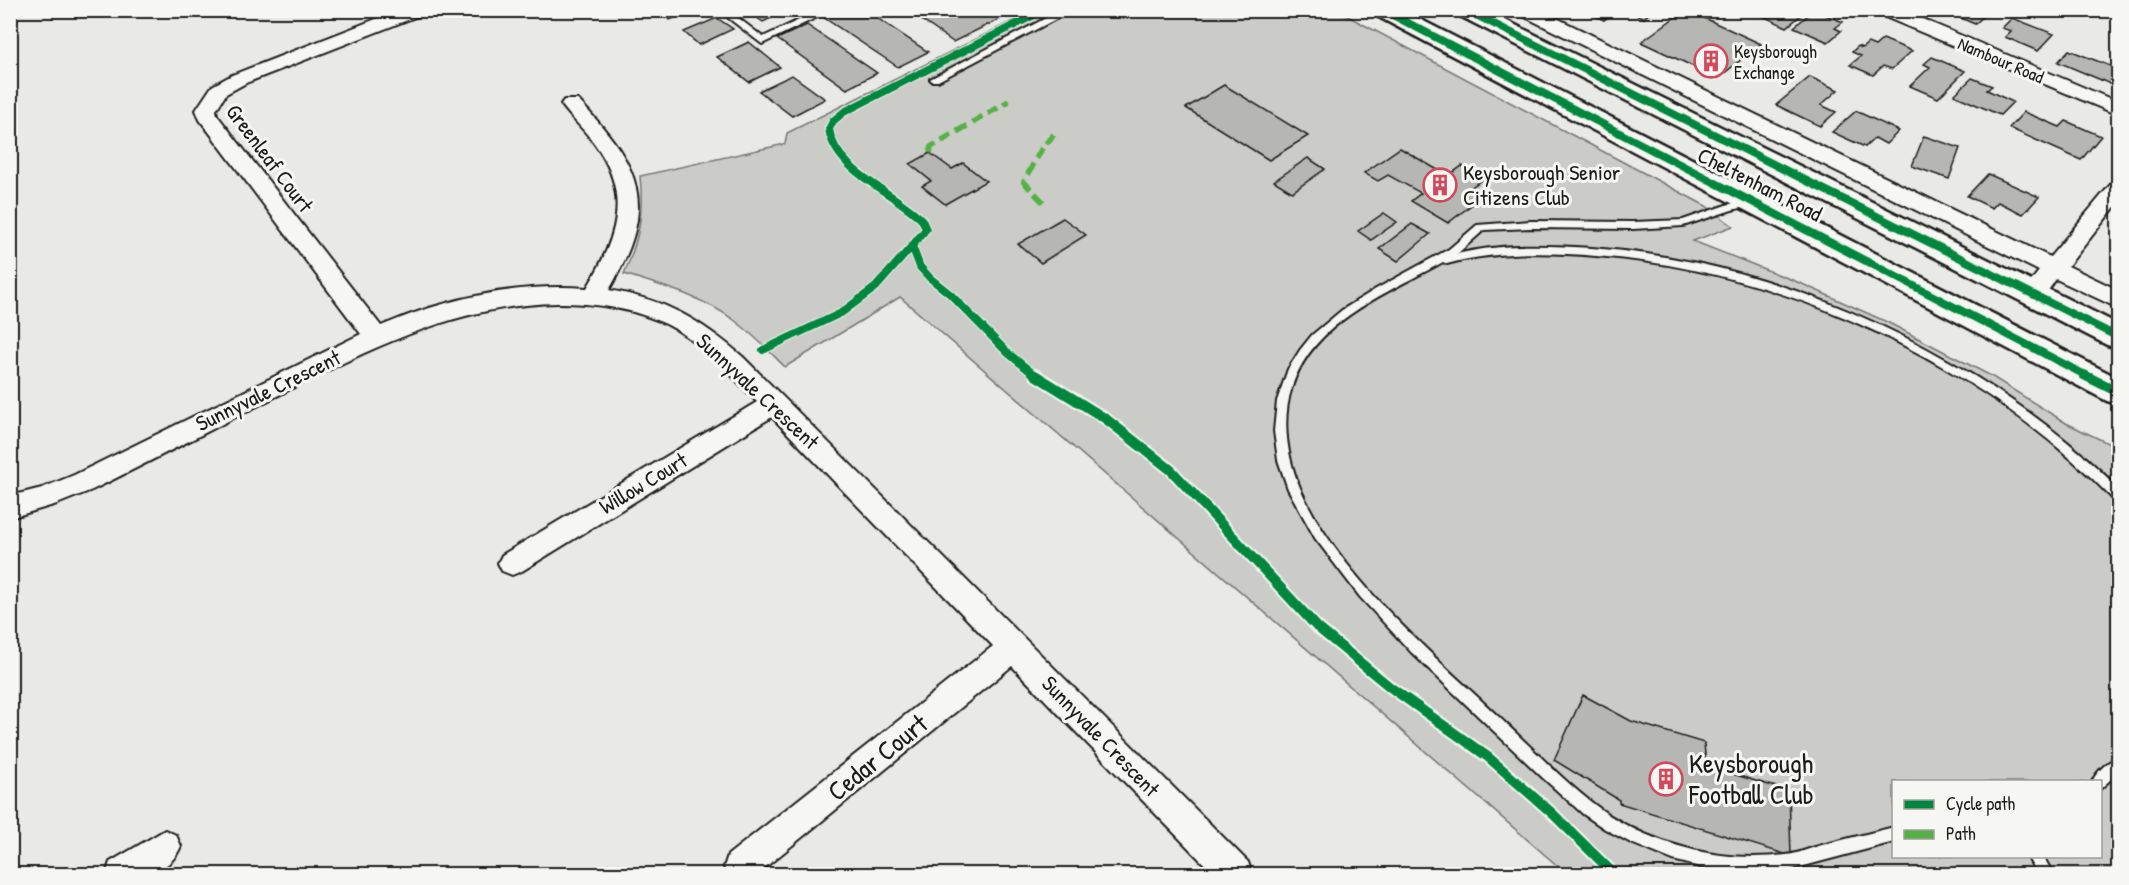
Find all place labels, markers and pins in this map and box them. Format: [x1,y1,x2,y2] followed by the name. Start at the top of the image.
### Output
[1734,39,1817,85] place label: Keysborough Exchange
[1693,43,1729,79] building icon: Keysborough Exchange
[1463,157,1621,212] place label: Keysborough Senior Citizens Club
[1422,167,1458,203] building icon: Keysborough Senior Citizens Club
[1688,745,1814,812] place label: Keysborough Football Club
[1648,761,1684,797] building icon: Keysborough Football Club

